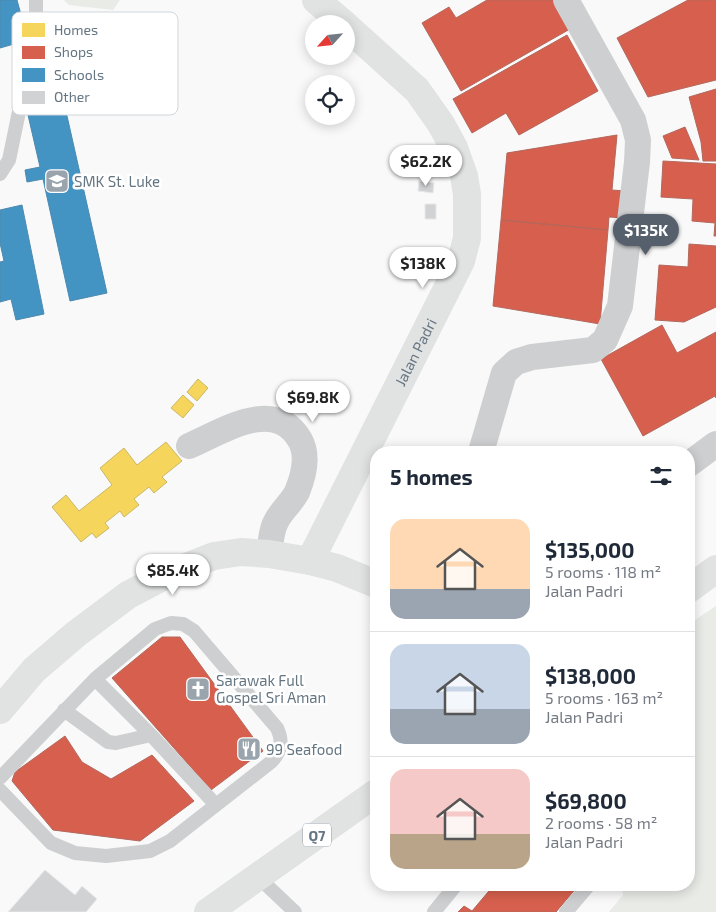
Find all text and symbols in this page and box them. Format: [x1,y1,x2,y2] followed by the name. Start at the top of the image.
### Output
[12,12,178,115] legend
[305,15,355,65] north arrow
[305,15,355,125] map controls
[54,21,98,38] text: Homes
[54,43,93,60] text: Shops
[54,66,104,83] text: Schools
[305,75,355,125] button: locate
[54,88,90,105] text: Other
[385,144,467,187] pin: $62.2K
[400,151,452,170] text: $62.2K
[44,168,70,194] school or university icon: SMK St. Luke
[74,172,160,190] place label: SMK St. Luke
[611,214,681,256] pin: $135K
[624,220,668,239] text: $135K
[388,246,458,289] pin: $138K
[400,253,446,272] text: $138K
[391,315,440,389] street label: Jalan Padri
[272,380,354,423] pin: $69.8K
[287,387,339,406] text: $69.8K
[647,462,675,490] icon: filters
[390,464,473,489] text: 5 homes
[545,537,635,562] text: $135,000
[430,539,490,599] icon: home
[132,554,214,596] pin: $85.4K
[147,560,199,579] text: $85.4K
[545,562,661,581] text: 5 rooms · 118 m²
[545,581,623,600] text: Jalan Padri
[545,663,636,688] text: $138,000
[430,664,490,724] icon: home
[216,671,326,706] place label: Sarawak Full Gospel Sri Aman
[185,676,211,702] church icon: Sarawak Full Gospel Sri Aman
[545,688,663,707] text: 5 rooms · 163 m²
[545,707,623,726] text: Jalan Padri
[236,736,262,762] restaurant icon: 99 Seafood
[266,740,342,758] place label: 99 Seafood
[545,788,627,813] text: $69,800
[430,789,490,849] icon: home
[545,813,658,832] text: 2 rooms · 58 m²
[303,824,331,846] road number: Q7
[545,832,623,851] text: Jalan Padri

